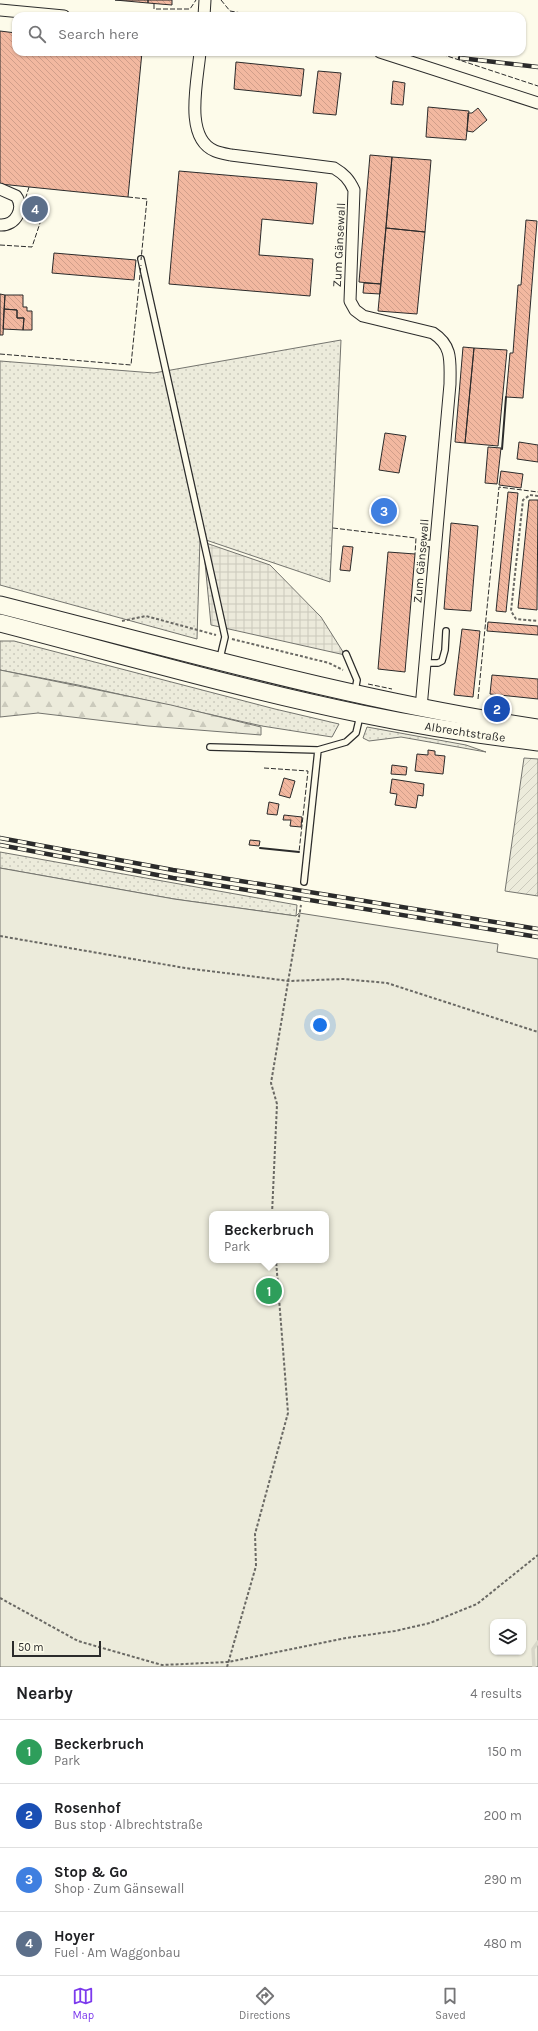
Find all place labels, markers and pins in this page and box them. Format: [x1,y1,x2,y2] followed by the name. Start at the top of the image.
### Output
[22,194,48,224] pin: 4
[371,496,397,526] pin: 3
[484,694,510,724] pin: 2
[256,1276,282,1306] pin: 1

